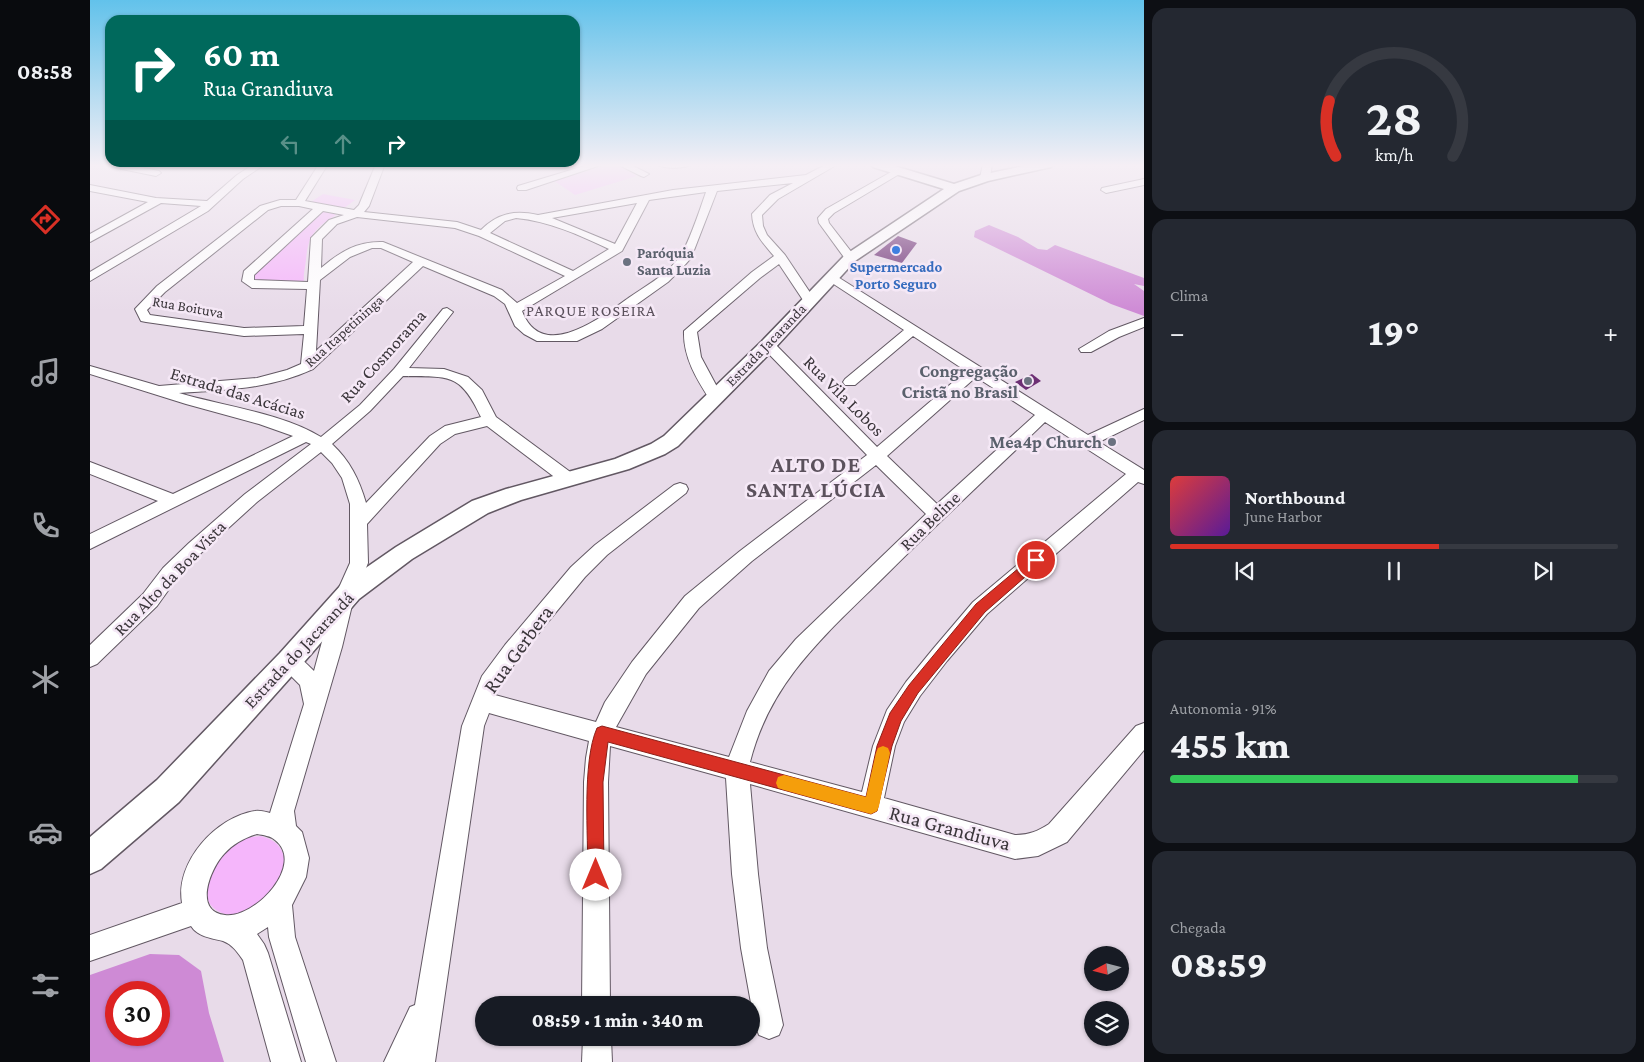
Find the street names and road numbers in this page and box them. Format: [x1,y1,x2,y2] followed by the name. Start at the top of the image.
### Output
[302,292,387,371] street label: Rua Itapetininga
[151,293,225,321] street label: Rua Boituva
[723,301,810,390] street label: Estrada Jacaranda
[336,305,430,407] street label: Rua Cosmorama
[800,352,888,440] street label: Rua Vila Lobos
[168,363,308,423] street label: Estrada das Acácias
[896,487,964,555] street label: Rua Beline
[110,516,230,640] street label: Rua Alto da Boa Vista
[240,588,358,712] street label: Estrada do Jacarandá
[478,600,558,698] street label: Rua Gerbera
[887,800,1013,856] street label: Rua Grandiuva

